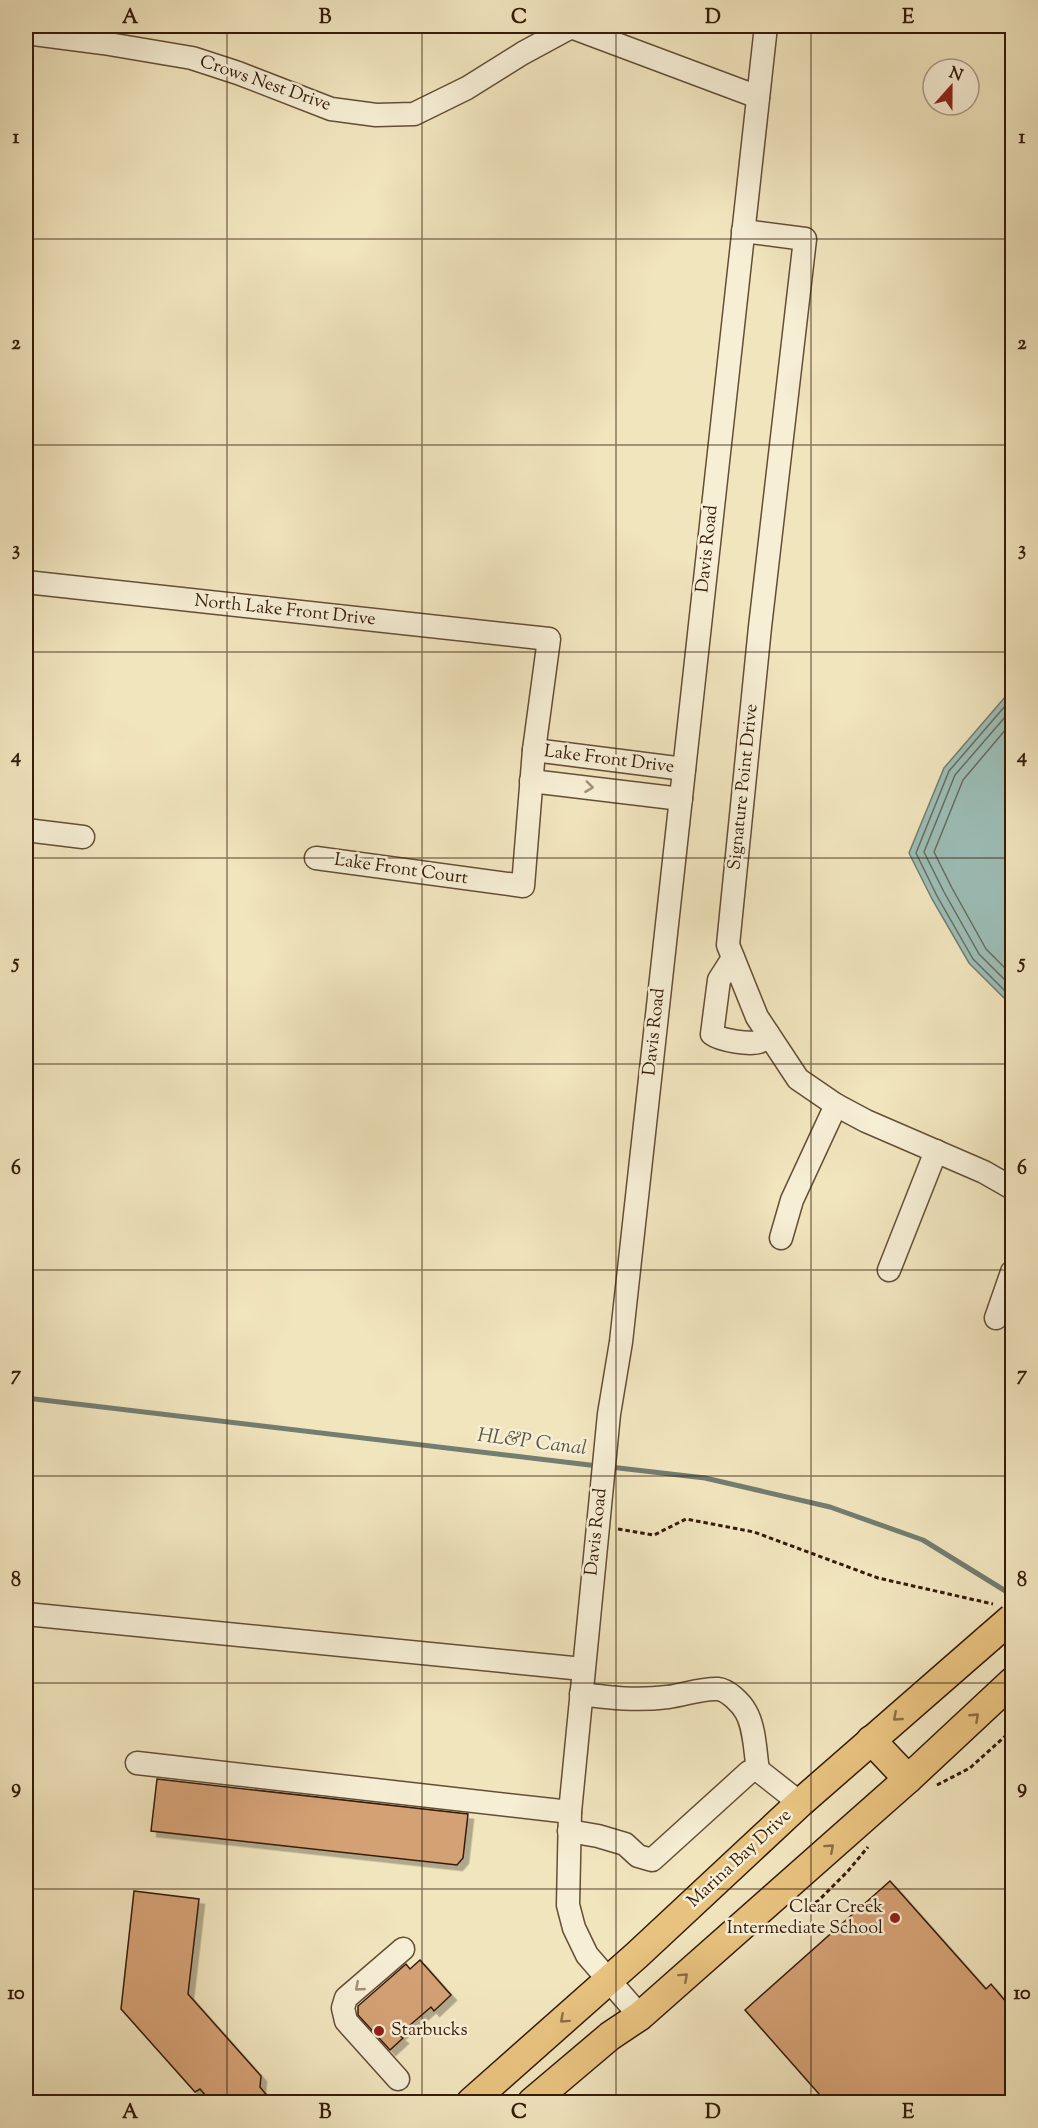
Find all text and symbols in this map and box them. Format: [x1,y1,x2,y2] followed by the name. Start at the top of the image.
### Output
[122,4,139,33] text: A
[319,4,332,33] text: B
[511,4,527,33] text: C
[705,4,721,33] text: D
[902,4,915,33] text: E
[196,49,334,119] street label: Crows Nest Drive
[921,57,981,117] north arrow
[945,62,966,88] text: N
[13,124,20,153] text: 1
[1019,124,1026,153] text: 1
[11,330,21,359] text: 2
[1017,330,1027,359] text: 2
[690,504,726,594] street label: Davis Road
[12,536,20,565] text: 3
[1018,536,1026,565] text: 3
[193,589,377,633] street label: North Lake Front Drive
[722,703,766,871] street label: Signature Point Drive
[542,739,676,781] street label: Lake Front Drive
[10,743,21,772] text: 4
[1016,743,1027,772] text: 4
[584,780,593,793] one-way arrow
[332,848,470,892] street label: Lake Front Court
[11,949,20,978] text: 5
[1017,949,1026,978] text: 5
[637,987,673,1077] street label: Davis Road
[11,1155,21,1184] text: 6
[1017,1155,1027,1184] text: 6
[11,1361,22,1390] text: 7
[1017,1361,1028,1390] text: 7
[476,1422,588,1464] water label: HL&P Canal
[579,1487,615,1577] street label: Davis Road
[11,1567,21,1596] text: 8
[1017,1567,1027,1596] text: 8
[893,1710,904,1721] one-way arrow
[968,1713,978,1724] one-way arrow
[11,1774,21,1803] text: 9
[1017,1774,1027,1803] text: 9
[682,1804,798,1914] street label: Marina Bay Drive
[823,1844,834,1855] one-way arrow
[727,1895,883,1942] place label: Clear Creek Intermediate School
[888,1911,902,1925] marker: Clear Creek Intermediate School
[677,1973,688,1984] one-way arrow
[7,1980,25,2009] text: 10
[355,1980,365,1991] one-way arrow
[1013,1980,1031,2009] text: 10
[560,2012,571,2023] one-way arrow
[391,2018,468,2044] place label: Starbucks
[372,2024,386,2038] marker: Starbucks
[122,2099,139,2128] text: A
[319,2099,332,2128] text: B
[511,2099,527,2128] text: C
[705,2099,721,2128] text: D
[902,2099,915,2128] text: E

